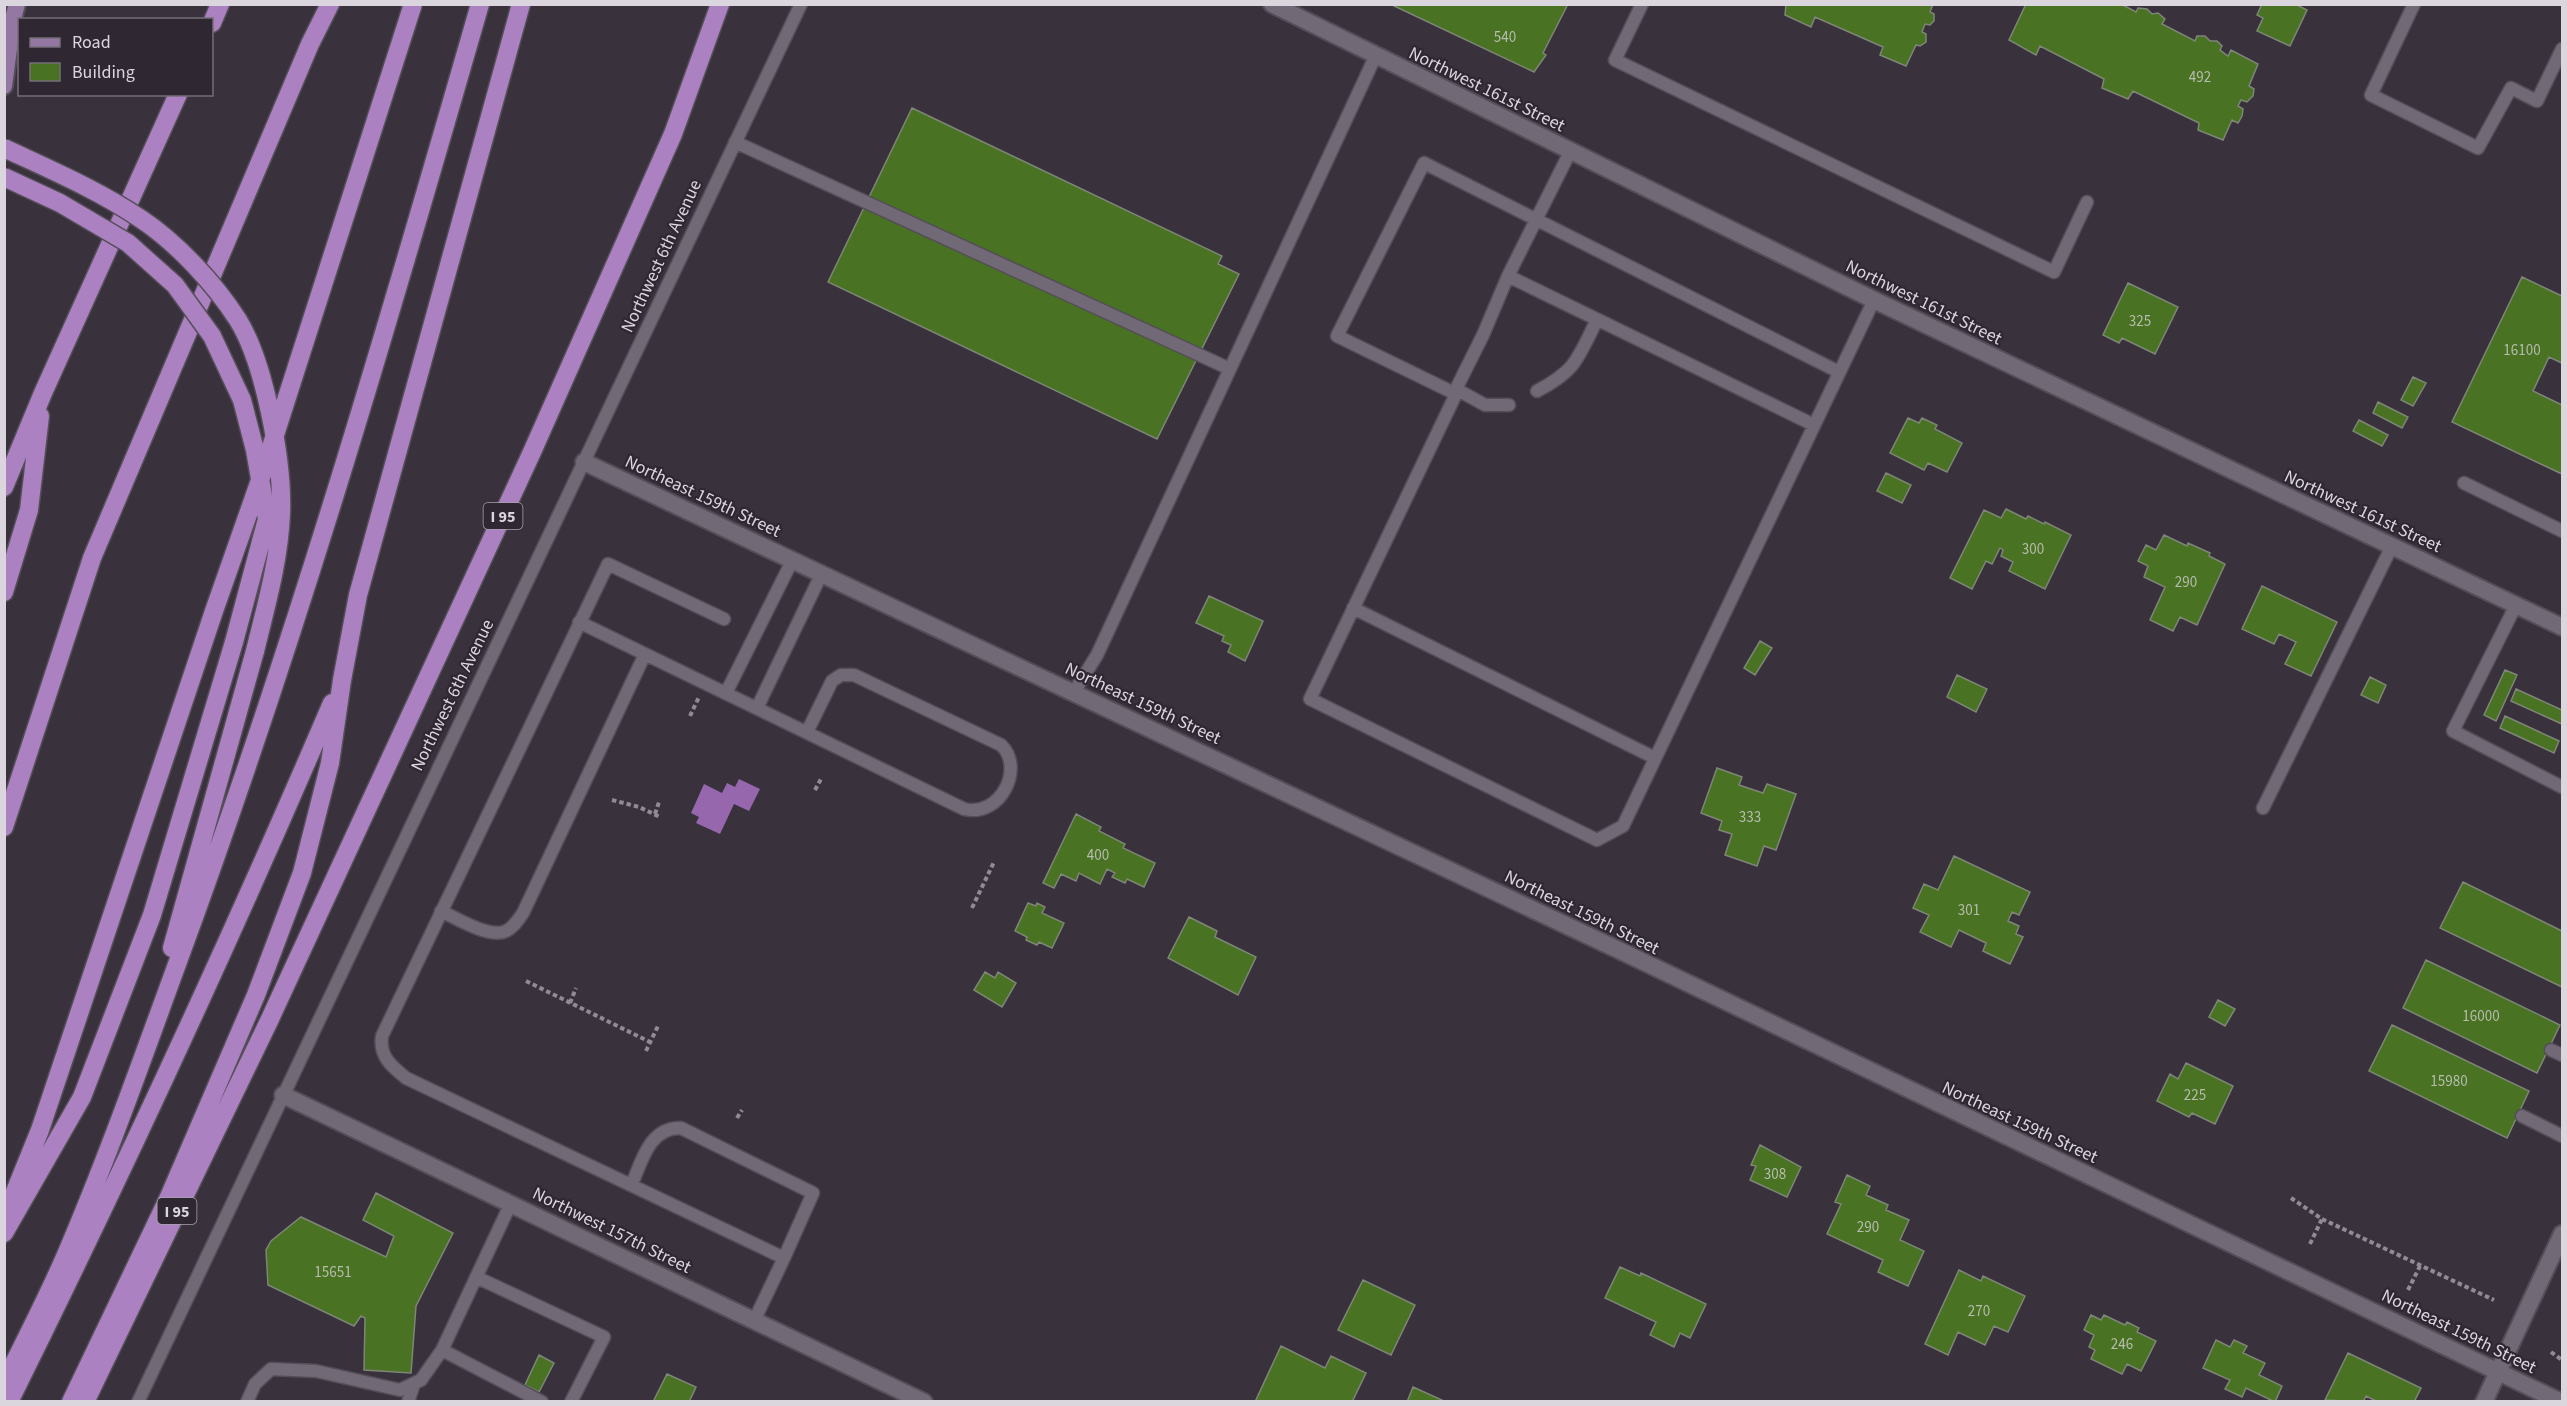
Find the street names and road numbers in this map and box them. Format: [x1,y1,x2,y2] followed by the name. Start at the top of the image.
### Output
[1404,41,1569,138] street label: Northwest 161st Street
[615,176,708,337] street label: Northwest 6th Avenue
[1841,254,2006,351] street label: Northwest 161st Street
[621,449,785,544] street label: Northeast 159th Street
[2280,464,2446,559] street label: Northwest 161st Street
[484,503,522,529] road number: I 95
[405,615,500,775] street label: Northwest 6th Avenue
[1061,656,1225,751] street label: Northeast 159th Street
[1500,864,1663,961] street label: Northeast 159th Street
[1938,1075,2102,1170] street label: Northeast 159th Street
[528,1181,695,1280] street label: Northwest 157th Street
[158,1198,196,1224] road number: I 95
[2377,1283,2540,1380] street label: Northeast 159th Street

